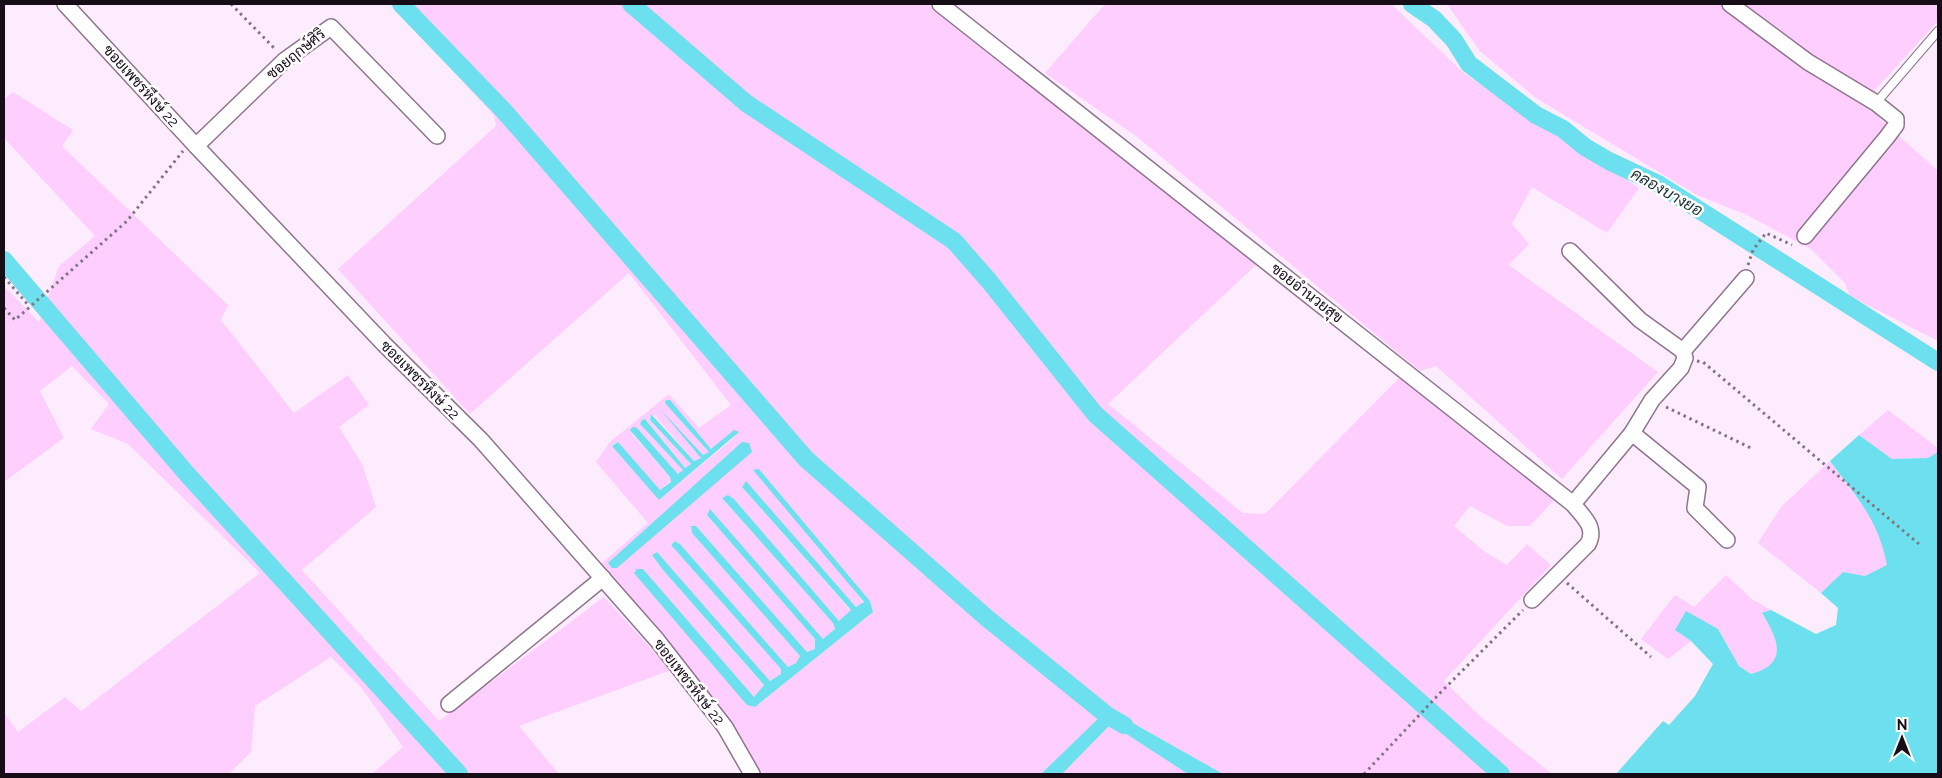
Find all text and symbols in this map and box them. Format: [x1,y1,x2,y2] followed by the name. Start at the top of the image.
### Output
[262,24,329,83] street label: ซอยฤกษ์ศิริ
[99,41,183,131] street label: ซอยเพชรหึงษ์ 22
[1628,164,1706,220] water label: คลองบางยอ
[1266,259,1346,328] street label: ซอยอำนวยสุข
[377,336,464,423] street label: ซอยเพชรหึงษ์ 22
[650,635,729,729] street label: ซอยเพชรหึงษ์ 22
[1877,713,1927,763] north arrow
[1897,717,1907,733] text: N

